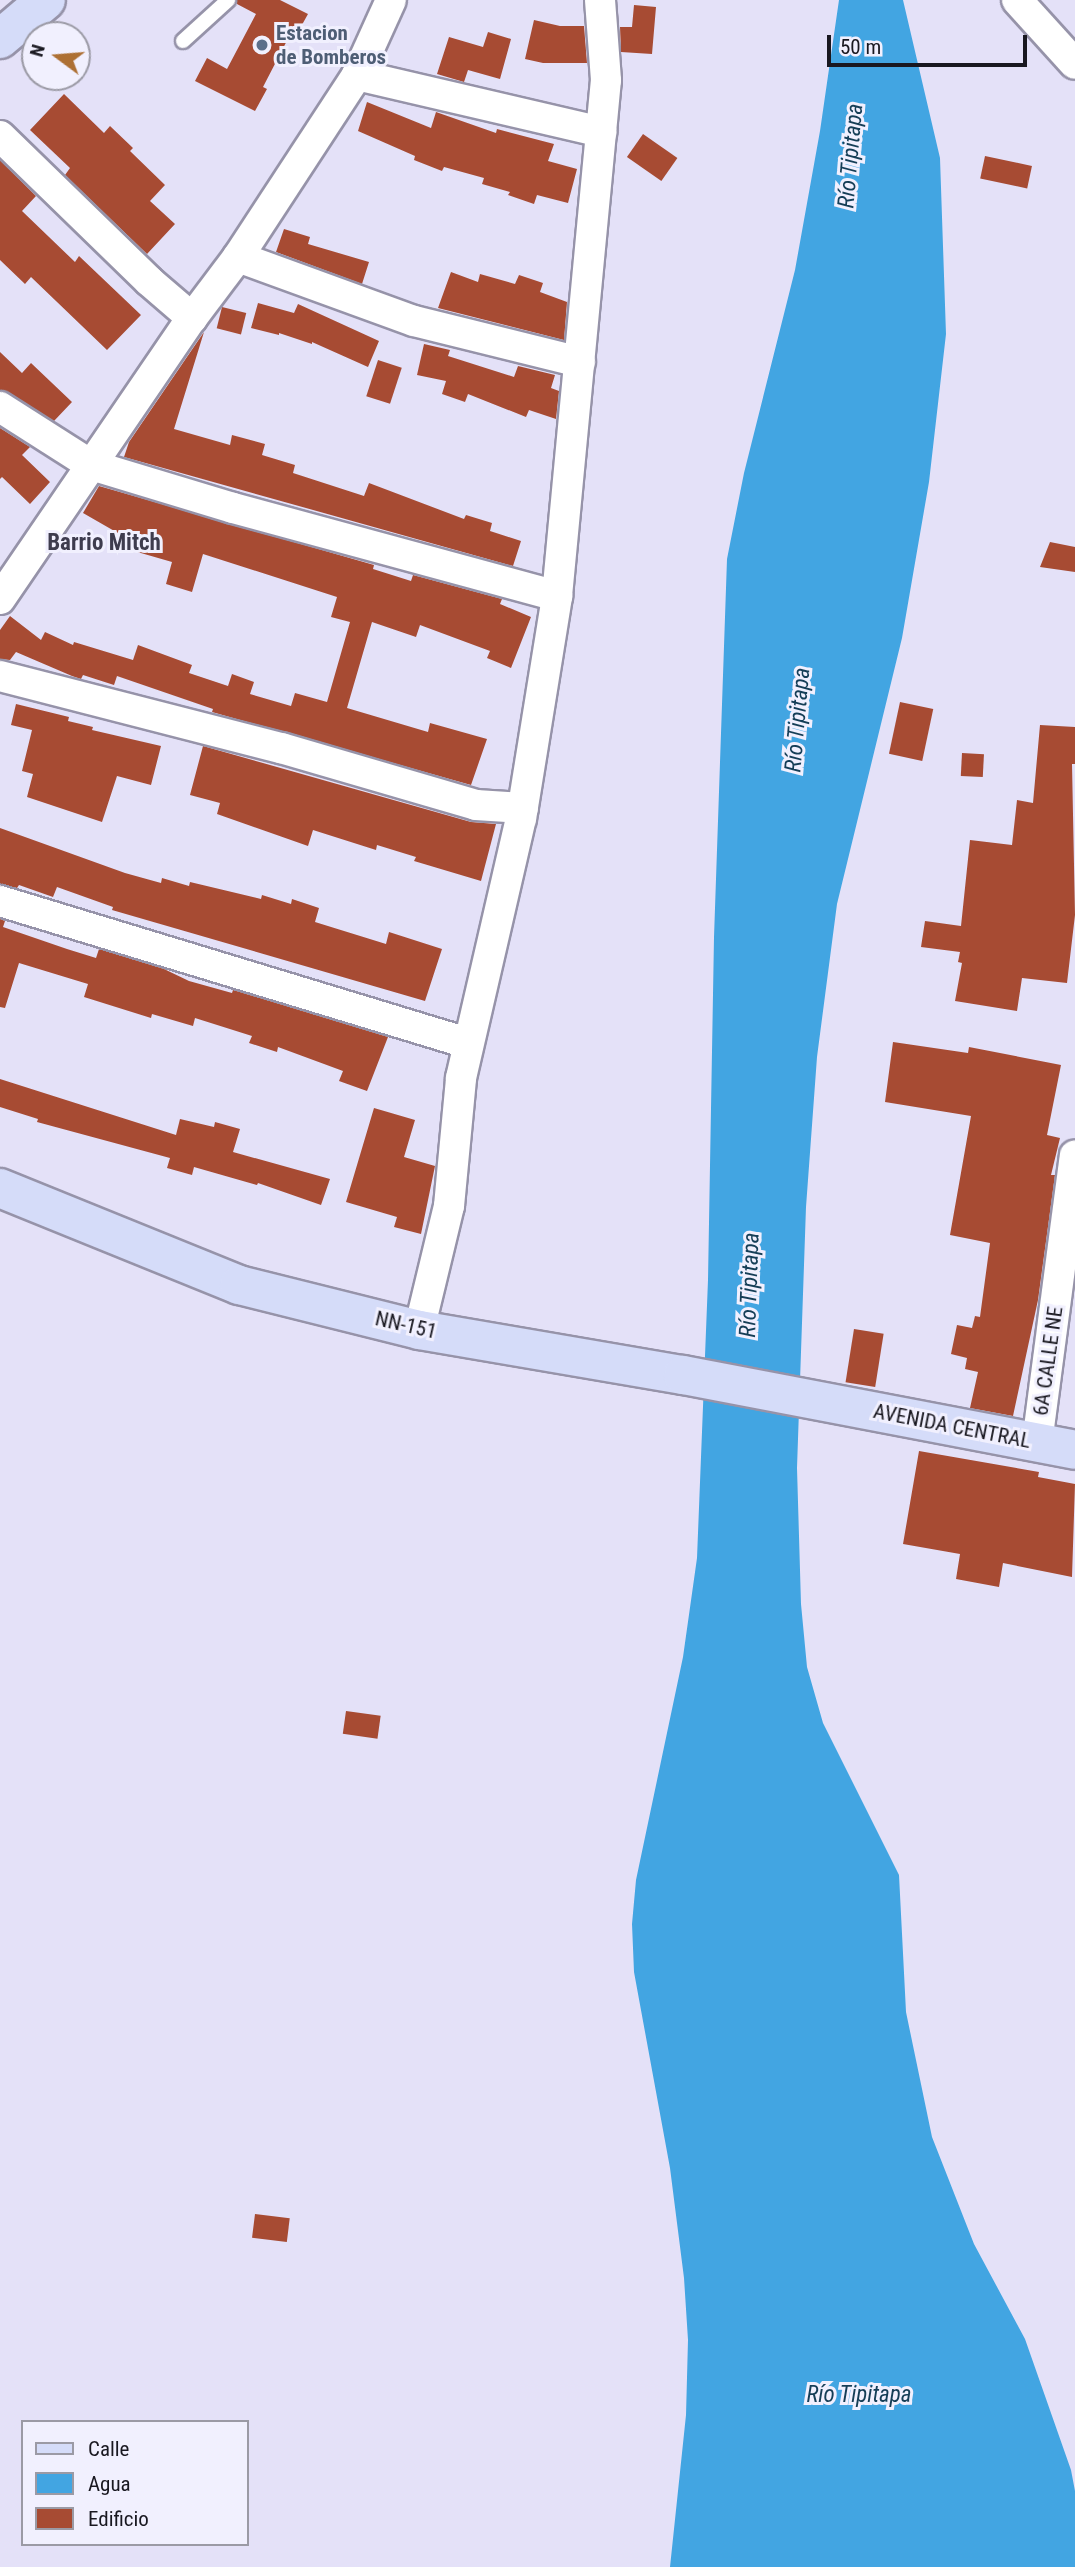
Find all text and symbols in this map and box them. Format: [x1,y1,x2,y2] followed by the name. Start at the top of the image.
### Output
[276,20,386,70] place label: Estacion de Bomberos
[21,21,91,91] north arrow
[830,21,1030,65] scale bar
[840,35,881,59] text: 50 m
[254,37,270,53] marker: Estacion de Bomberos
[25,42,50,59] text: N
[833,102,869,210] water label: Río Tipitapa
[47,529,161,557] district label: Barrio Mitch
[780,666,816,774] water label: Río Tipitapa
[734,1232,766,1338] water label: Río Tipitapa
[1028,1305,1068,1417] street label: 6A CALLE NE
[373,1306,439,1344] street label: NN-151
[871,1398,1033,1454] street label: AVENIDA CENTRAL
[806,2381,912,2409] water label: Río Tipitapa
[21,2420,248,2546] legend
[88,2437,129,2461] text: Calle
[88,2472,131,2496] text: Agua
[88,2507,149,2531] text: Edificio

